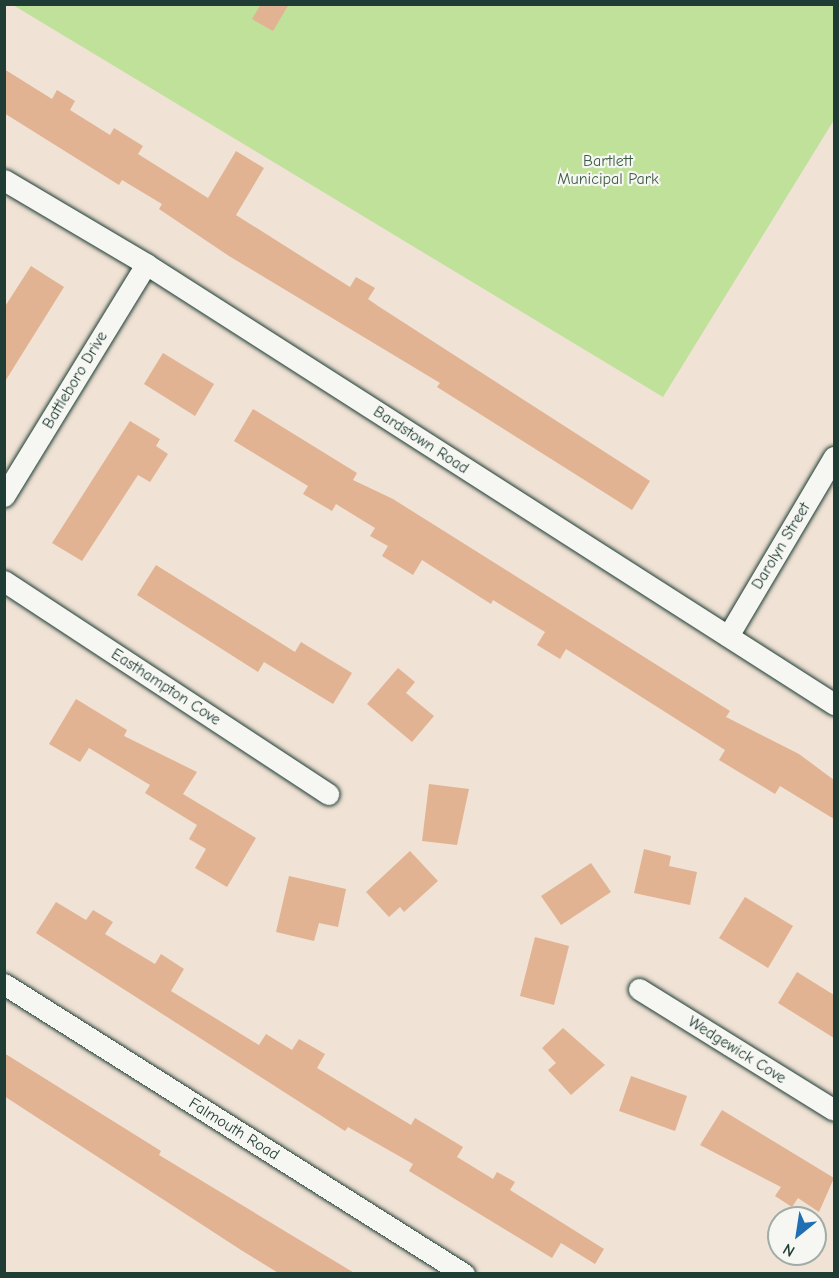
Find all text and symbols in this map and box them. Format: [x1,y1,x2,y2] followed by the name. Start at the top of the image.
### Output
[557,151,659,189] park label: Bartlett Municipal Park
[38,328,112,432] street label: Battleboro Drive
[370,402,472,478] street label: Bardstown Road
[748,499,814,593] street label: Darolyn Street
[108,644,224,730] street label: Easthampton Cove
[684,1012,790,1088] street label: Wedgewick Cove
[185,1094,283,1164] street label: Falmouth Road
[767,1206,827,1266] north arrow
[780,1239,798,1260] text: N

